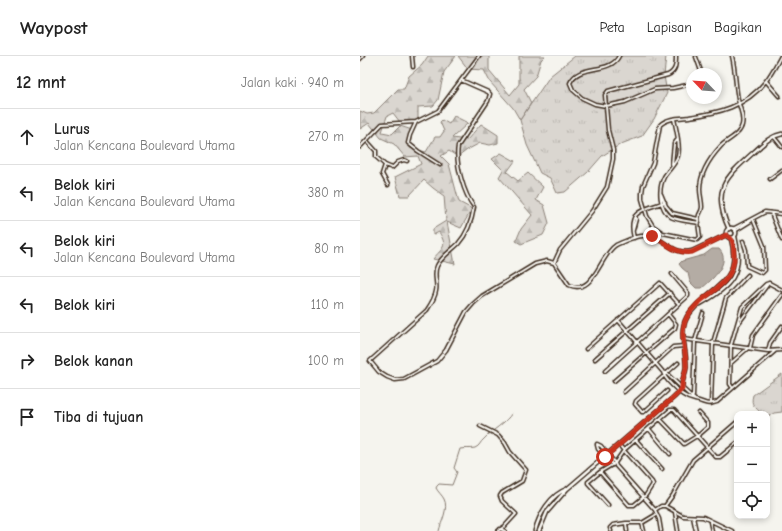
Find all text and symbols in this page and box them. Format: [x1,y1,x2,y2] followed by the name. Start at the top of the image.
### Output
[20,17,88,39] text: Waypost
[600,19,625,36] text: Peta
[647,19,692,36] text: Lapisan
[714,19,762,36] text: Bagikan
[686,68,722,104] north arrow
[16,73,66,92] text: 12 mnt
[241,75,344,90] text: Jalan kaki · 940 m
[54,120,90,138] text: Lurus
[16,126,38,148] icon: ahead
[308,129,344,144] text: 270 m
[54,138,235,153] text: Jalan Kencana Boulevard Utama
[54,176,115,194] text: Belok kiri
[16,182,38,204] icon: left
[308,185,344,200] text: 380 m
[54,194,235,209] text: Jalan Kencana Boulevard Utama
[643,227,661,245] route end
[54,232,115,250] text: Belok kiri
[16,238,38,260] icon: left
[314,241,344,256] text: 80 m
[54,250,235,265] text: Jalan Kencana Boulevard Utama
[16,294,38,316] icon: left
[54,296,115,314] text: Belok kiri
[311,297,344,312] text: 110 m
[16,350,38,372] icon: right
[54,352,133,370] text: Belok kanan
[308,353,344,368] text: 100 m
[16,406,38,428] icon: arrive
[54,408,143,426] text: Tiba di tujuan
[734,411,770,519] map controls
[734,411,770,447] button: +
[734,447,770,483] button: −
[596,448,614,466] route start
[734,483,770,519] button: locate

